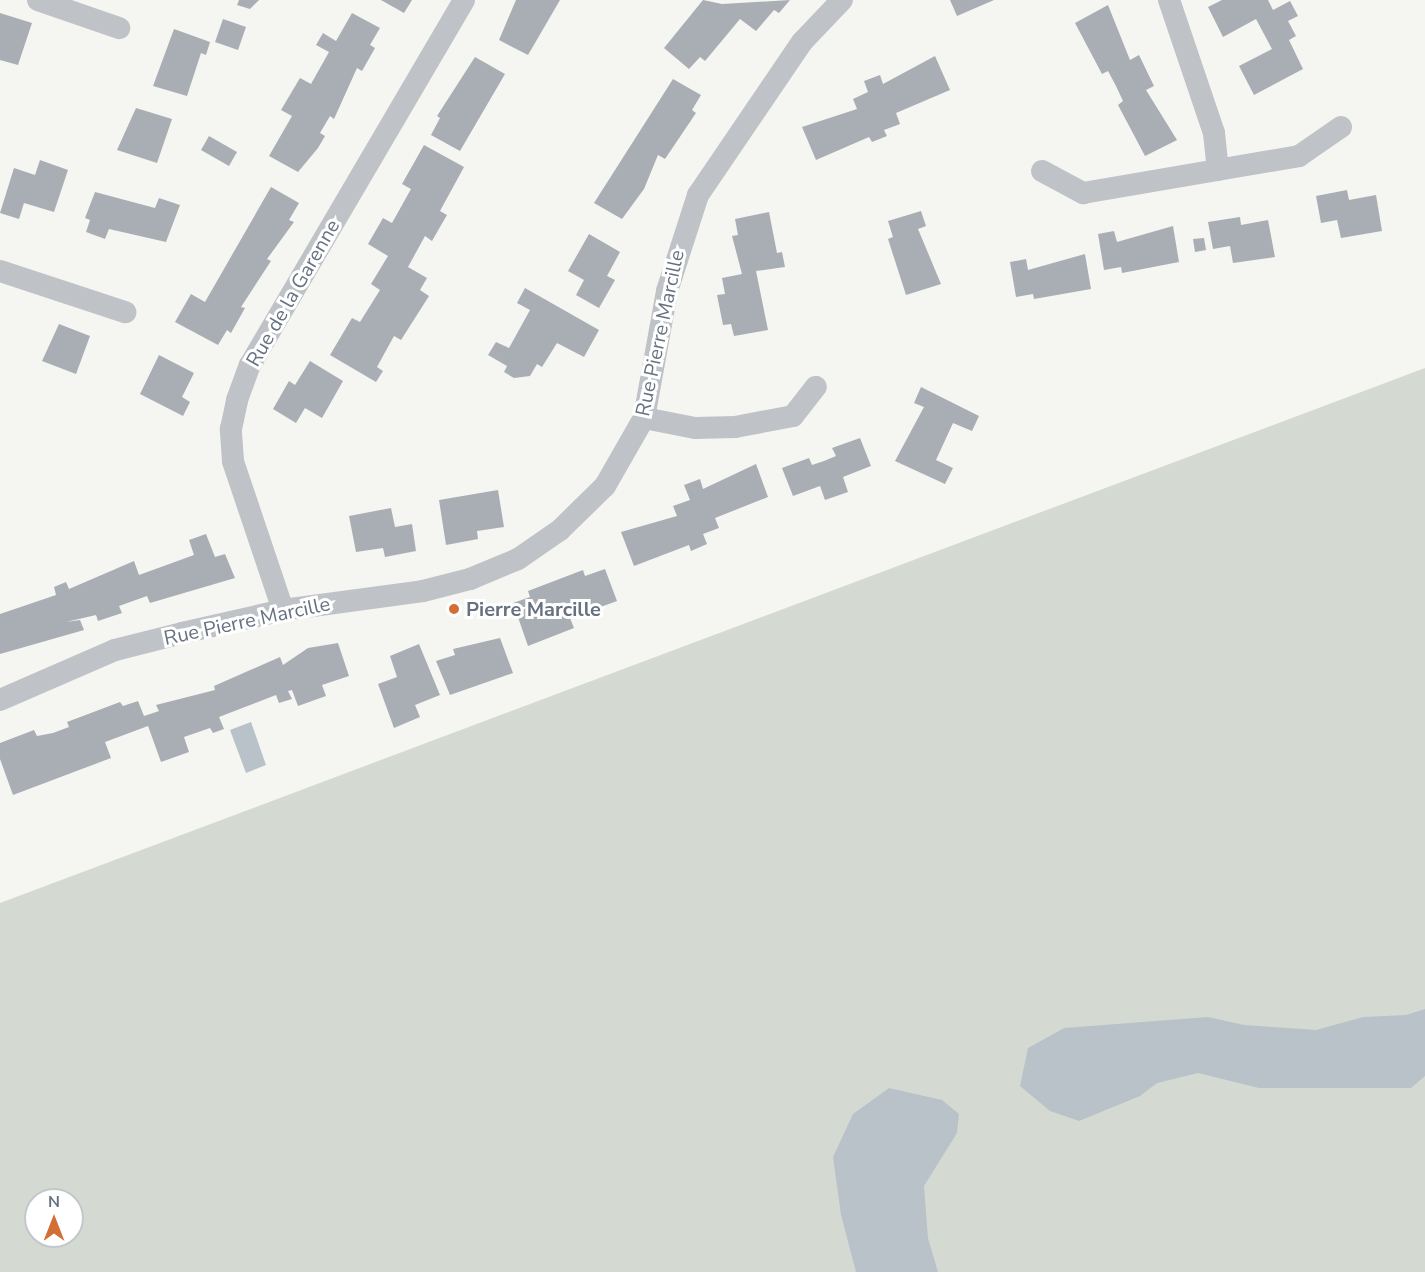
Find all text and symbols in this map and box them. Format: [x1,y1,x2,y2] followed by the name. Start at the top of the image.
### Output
[241,215,345,371] street label: Rue de la Garenne
[631,248,689,418] street label: Rue Pierre Marcille
[162,592,332,650] street label: Rue Pierre Marcille
[466,597,601,621] place label: Pierre Marcille
[447,602,461,616] marker: Pierre Marcille
[24,1188,84,1248] north arrow
[48,1191,60,1213] text: N

